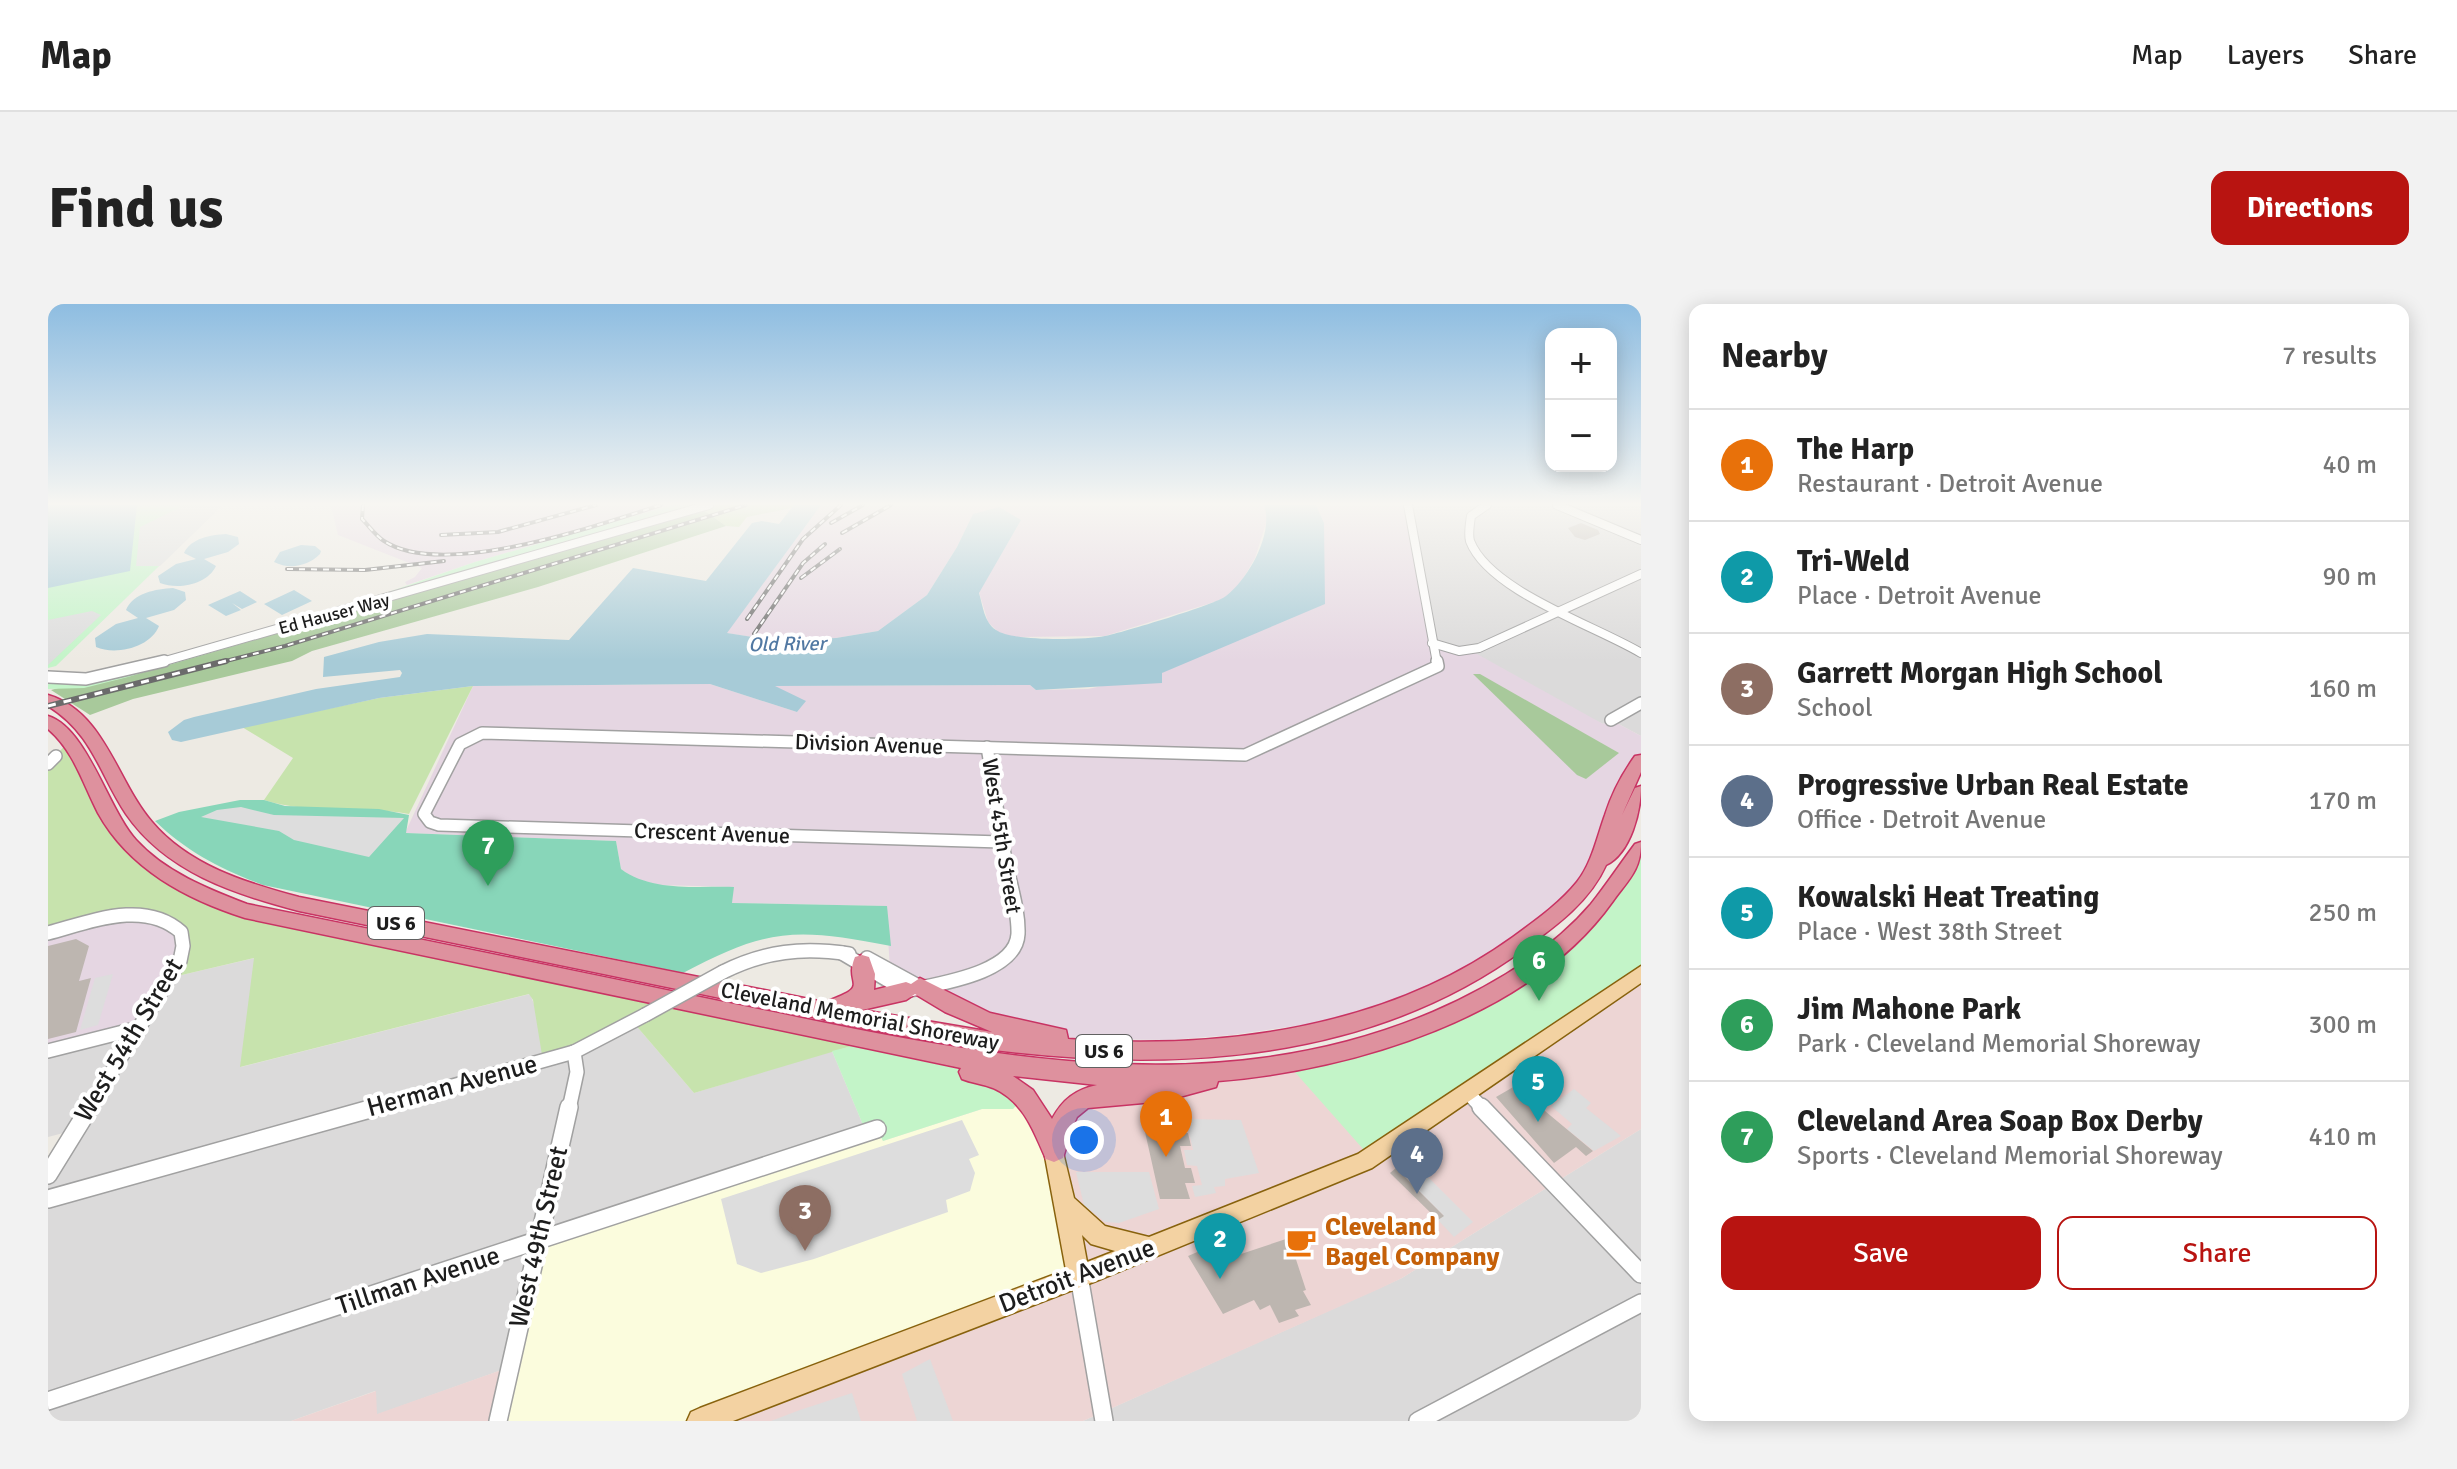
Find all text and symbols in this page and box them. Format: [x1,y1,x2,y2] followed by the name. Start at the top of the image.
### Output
[40,32,112,79] text: Map
[2131,38,2183,72] text: Map
[2227,38,2304,72] text: Layers
[2348,38,2417,72] text: Share
[2211,171,2409,245] button: Directions
[48,174,223,243] text: Find us
[1545,328,1617,472] map controls
[1545,328,1617,400] button: +
[1721,335,1828,377] text: Nearby
[2282,340,2377,372] text: 7 results
[1545,400,1617,472] button: −
[1797,431,1914,468] text: The Harp
[1740,449,1754,481] text: 1
[2322,449,2377,481] text: 40 m
[1797,468,2103,500] text: Restaurant · Detroit Avenue
[1797,543,1910,580] text: Tri-Weld
[1740,561,1754,593] text: 2
[2322,561,2377,593] text: 90 m
[1797,580,2042,612] text: Place · Detroit Avenue
[276,588,392,639] street label: Ed Hauser Way
[748,631,829,657] water label: Old River
[1797,655,2163,692] text: Garrett Morgan High School
[1740,673,1754,705] text: 3
[2308,673,2377,705] text: 160 m
[1797,692,1873,724] text: School
[794,728,944,760] street label: Division Avenue
[976,757,1028,916] street label: West 45th Street
[1797,767,2189,804] text: Progressive Urban Real Estate
[1740,785,1754,817] text: 4
[2308,785,2377,817] text: 170 m
[1797,804,2046,836] text: Office · Detroit Avenue
[633,817,791,849] street label: Crescent Avenue
[462,820,514,886] pin: 7
[1797,879,2099,916] text: Kowalski Heat Treating
[1740,897,1754,929] text: 5
[2308,897,2377,929] text: 250 m
[368,907,424,939] road number: US 6
[1797,916,2062,948] text: Place · West 38th Street
[1513,935,1565,1001] pin: 6
[68,952,190,1128] street label: West 54th Street
[719,976,1002,1056] street label: Cleveland Memorial Shoreway
[1797,991,2021,1028] text: Jim Mahone Park
[1740,1009,1754,1041] text: 6
[2308,1009,2377,1041] text: 300 m
[1797,1028,2200,1060] text: Park · Cleveland Memorial Shoreway
[1076,1035,1132,1067] road number: US 6
[363,1048,541,1124] street label: Herman Avenue
[1512,1056,1564,1122] pin: 5
[1140,1091,1192,1157] pin: 1
[1797,1103,2203,1140] text: Cleveland Area Soap Box Derby
[1064,1120,1104,1160] your location
[1740,1121,1754,1153] text: 7
[2308,1121,2377,1153] text: 410 m
[1391,1128,1443,1194] pin: 4
[1797,1140,2223,1172] text: Sports · Cleveland Memorial Shoreway
[503,1143,575,1331] street label: West 49th Street
[779,1185,831,1251] pin: 3
[1325,1211,1499,1273] place label: Cleveland Bagel Company
[1194,1213,1246,1279] pin: 2
[1721,1216,2041,1290] button: Save
[2057,1216,2377,1290] button: Share
[1284,1225,1318,1259] cafe icon: Cleveland Bagel Company
[994,1232,1160,1320] street label: Detroit Avenue
[332,1240,504,1322] street label: Tillman Avenue

